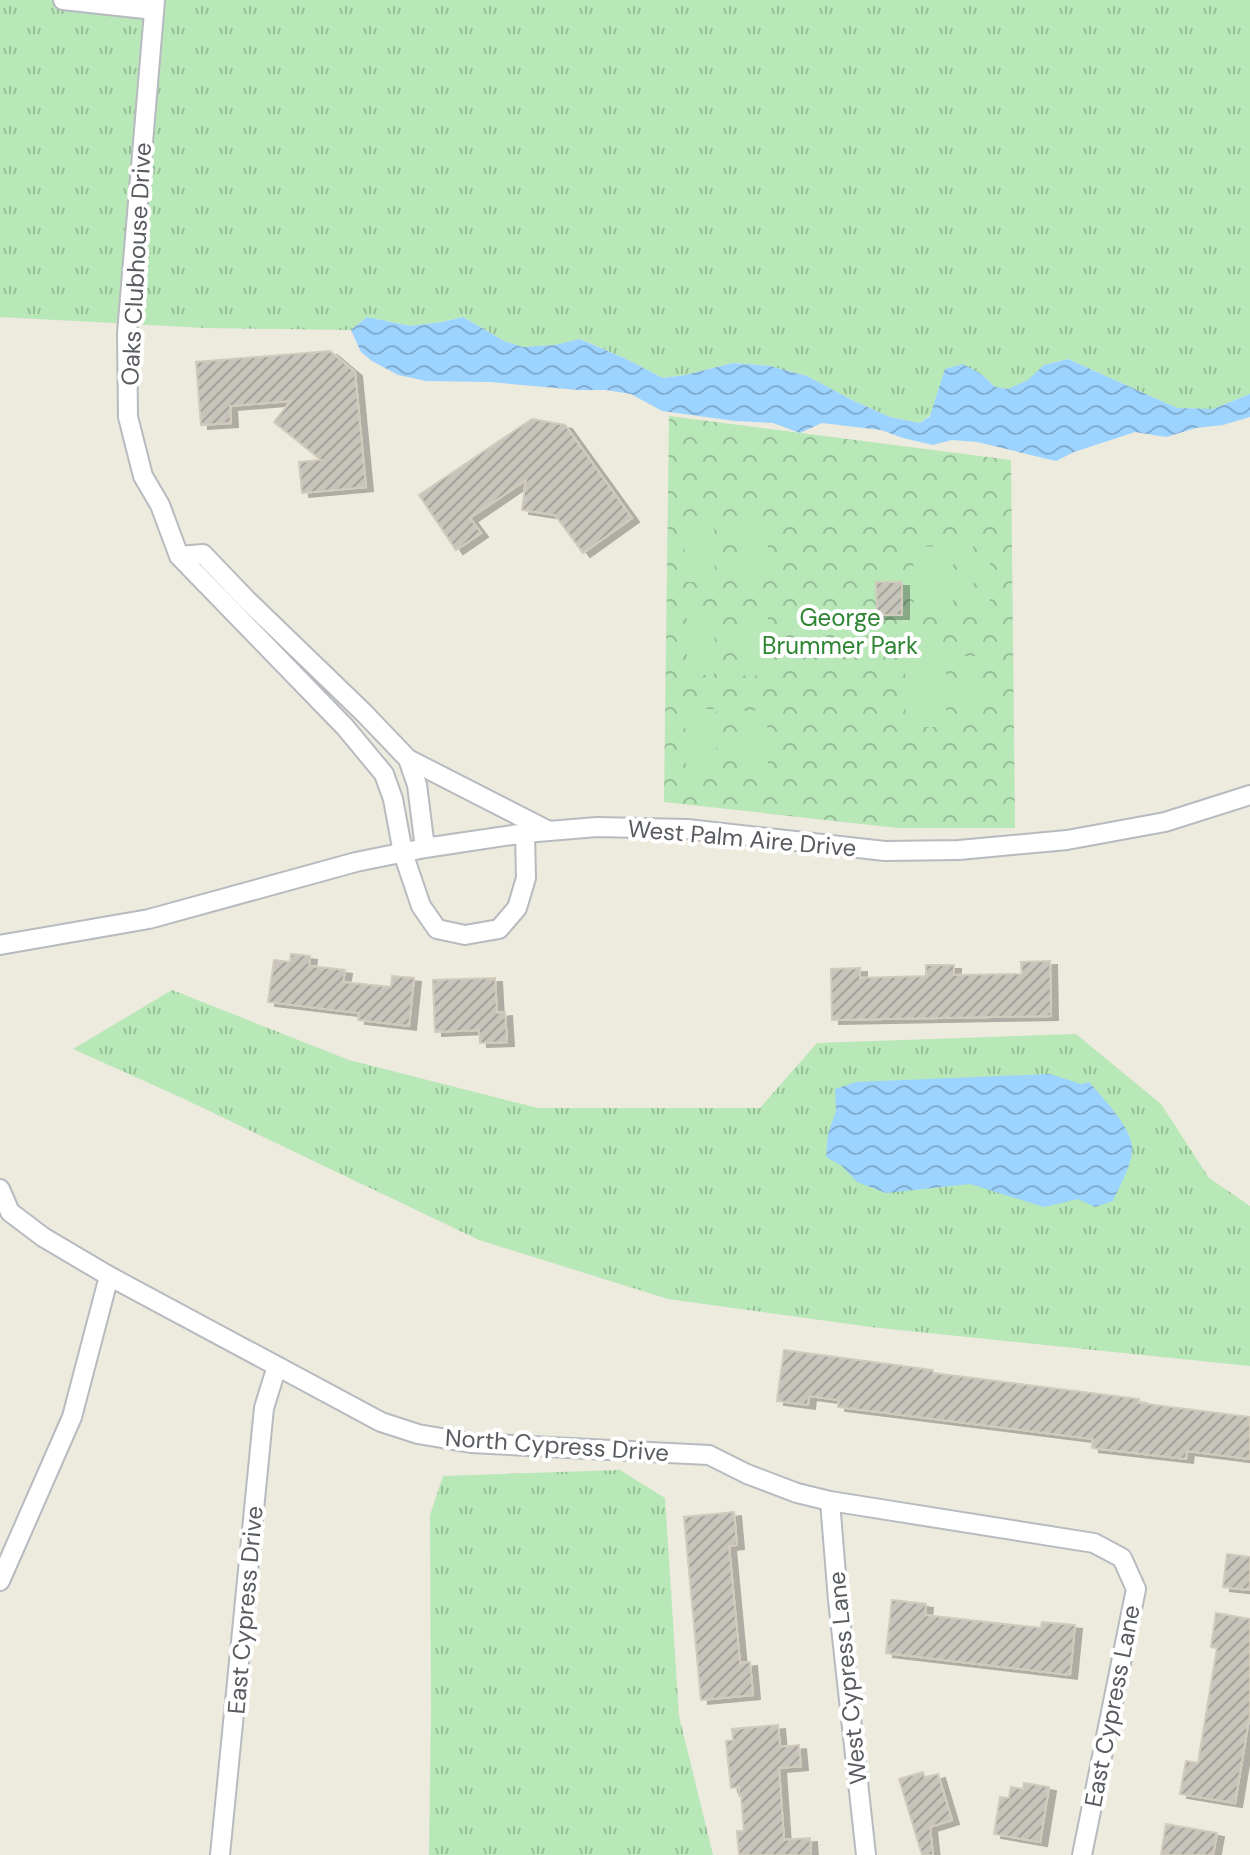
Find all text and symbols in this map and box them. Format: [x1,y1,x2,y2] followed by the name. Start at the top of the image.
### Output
[114,142,158,386] street label: Oaks Clubhouse Drive
[762,602,918,661] park label: George Brummer Park
[626,813,858,863] street label: West Palm Aire Drive
[444,1422,670,1468] street label: North Cypress Drive
[220,1505,270,1715] street label: East Cypress Drive
[820,1570,874,1786] street label: West Cypress Lane
[1077,1602,1147,1810] street label: East Cypress Lane

